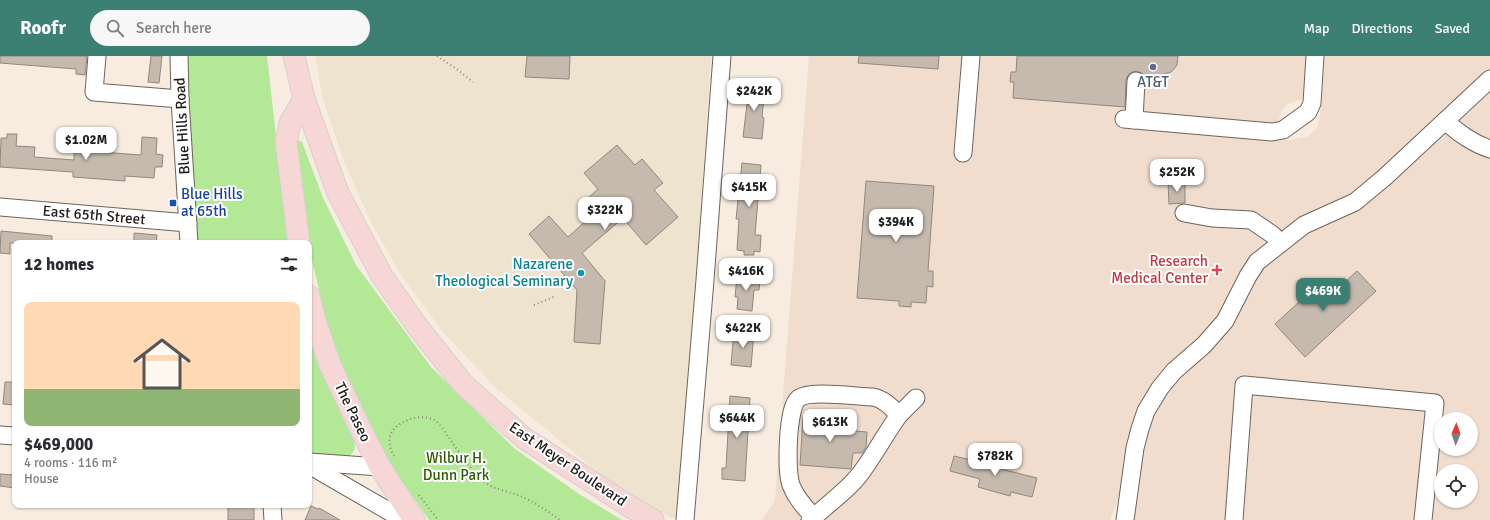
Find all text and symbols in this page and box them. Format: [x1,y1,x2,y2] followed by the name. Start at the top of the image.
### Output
[90,10,370,46] search box
[20,16,66,40] text: Roofr
[104,17,126,39] icon: search
[136,19,212,37] text: Search here
[1304,20,1330,37] text: Map
[1352,20,1413,37] text: Directions
[1435,20,1470,37] text: Saved
[1148,62,1158,72] marker: AT&T
[1137,73,1169,91] place label: AT&T
[170,77,194,175] street label: Blue Hills Road
[726,78,782,112] pin: $242K
[736,83,772,99] text: $242K
[53,127,119,161] pin: $1.02M
[65,132,107,148] text: $1.02M
[1149,159,1205,193] pin: $252K
[1159,164,1195,180] text: $252K
[721,174,777,208] pin: $415K
[731,179,767,195] text: $415K
[181,185,243,220] place label: Blue Hills at 65th
[577,197,633,231] pin: $322K
[168,198,178,208] marker: Blue Hills at 65th
[42,202,146,228] street label: East 65th Street
[587,202,623,218] text: $322K
[868,209,924,243] pin: $394K
[878,214,914,230] text: $394K
[1111,252,1208,287] place label: Research Medical Center
[278,253,300,275] icon: filters
[24,254,94,275] text: 12 homes
[435,255,573,290] place label: Nazarene Theological Seminary
[718,258,774,292] pin: $416K
[728,263,764,279] text: $416K
[1211,264,1223,276] marker: Research Medical Center
[576,268,586,278] marker: Nazarene Theological Seminary
[1295,278,1351,312] pin: $469K
[1305,283,1341,299] text: $469K
[715,315,771,349] pin: $422K
[725,320,761,336] text: $422K
[126,328,198,400] icon: home
[331,379,375,445] street label: The Paseo
[709,405,765,439] pin: $644K
[802,409,858,443] pin: $613K
[719,410,755,426] text: $644K
[1434,412,1478,456] north arrow
[1434,412,1478,508] map controls
[812,414,848,430] text: $613K
[506,418,630,510] street label: East Meyer Boulevard
[24,434,93,455] text: $469,000
[967,443,1023,477] pin: $782K
[977,448,1013,464] text: $782K
[423,449,490,484] park label: Wilbur H. Dunn Park
[24,455,117,471] text: 4 rooms · 116 m²
[1434,464,1478,508] button: locate
[24,471,59,487] text: House

